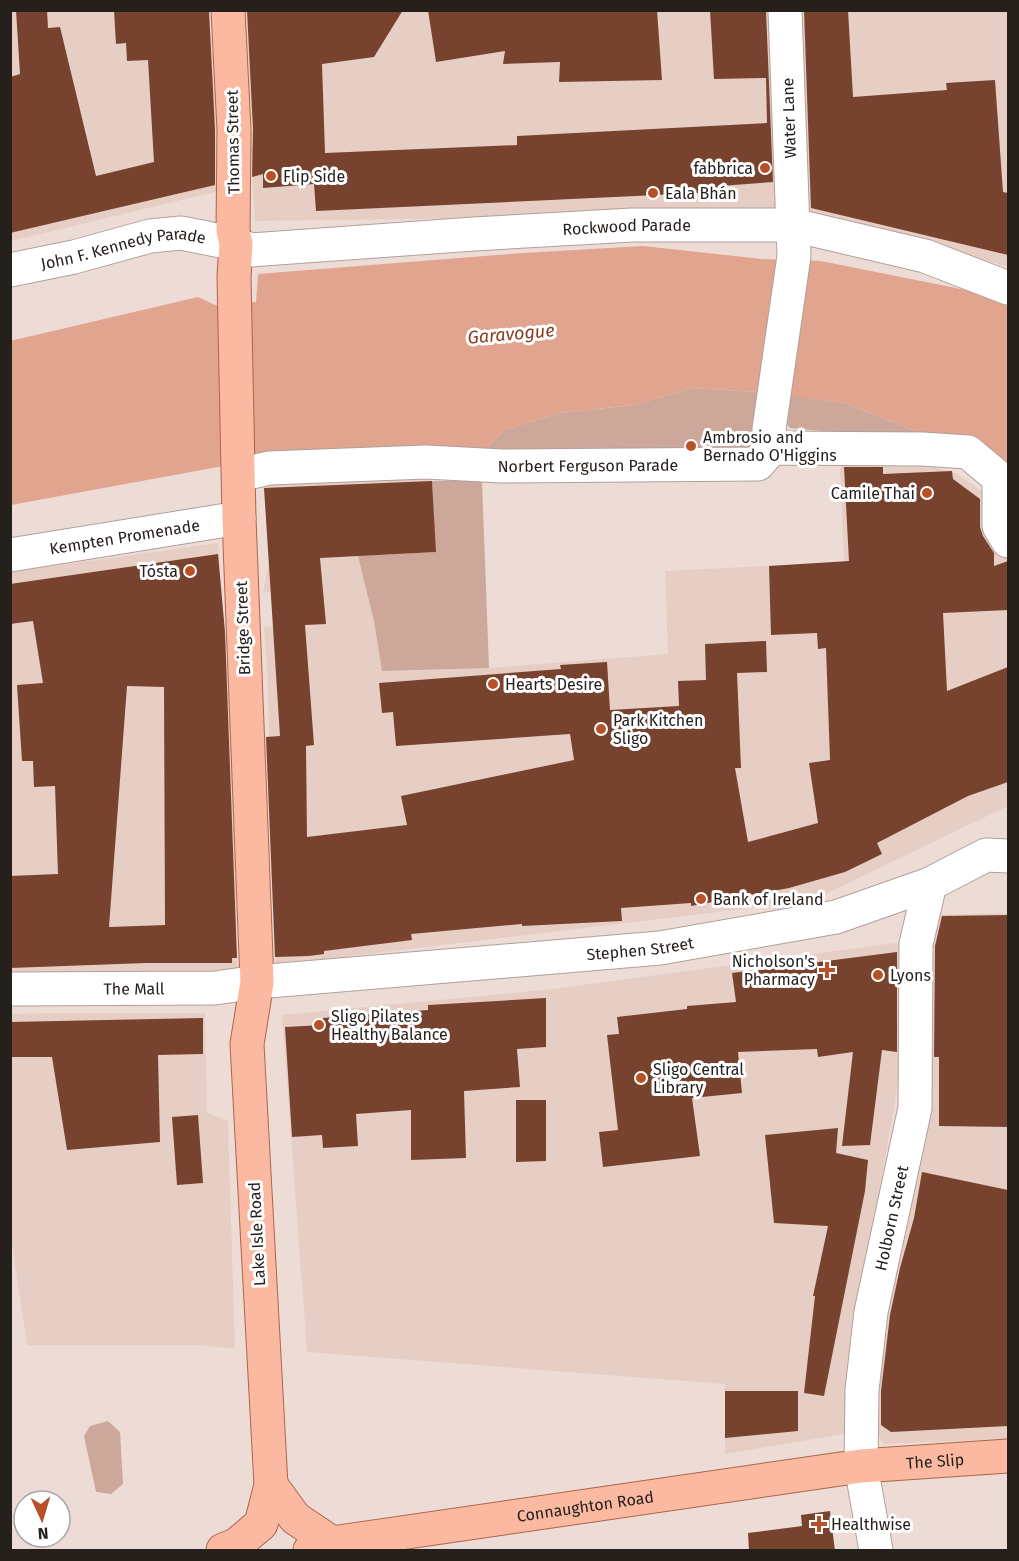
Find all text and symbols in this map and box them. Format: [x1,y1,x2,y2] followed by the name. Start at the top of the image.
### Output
[778,77,800,159] street label: Water Lane
[223,89,243,194] street label: Thomas Street
[693,159,753,178] place label: fabbrica
[758,161,772,175] marker: fabbrica
[283,167,345,186] place label: Flip Side
[264,169,278,183] marker: Flip Side
[665,184,737,203] place label: Eala Bhán
[646,186,660,200] marker: Eala Bhán
[562,216,691,238] street label: Rockwood Parade
[39,223,208,273] street label: John F. Kennedy Parade
[467,319,555,349] water label: Garavogue
[703,428,837,465] place label: Ambrosio and Bernado O'Higgins
[684,439,698,453] marker: Ambrosio and Bernado O'Higgins
[498,455,678,476] street label: Norbert Ferguson Parade
[831,484,915,503] place label: Camile Thai
[920,486,934,500] marker: Camile Thai
[48,515,201,558] street label: Kempten Promenade
[139,562,178,581] place label: Tósta
[183,564,197,578] marker: Tósta
[232,580,254,676] street label: Bridge Street
[505,675,602,694] place label: Hearts Desire
[486,677,500,691] marker: Hearts Desire
[613,711,703,748] place label: Park Kitchen Sligo
[594,722,608,736] marker: Park Kitchen Sligo
[713,890,824,909] place label: Bank of Ireland
[694,892,708,906] marker: Bank of Ireland
[586,933,695,964] street label: Stephen Street
[732,952,815,989] place label: Nicholson's Pharmacy
[820,963,834,977] marker: Nicholson's Pharmacy
[890,966,931,985] place label: Lyons
[871,968,885,982] marker: Lyons
[103,979,165,998] street label: The Mall
[331,1007,448,1044] place label: Sligo Pilates Healthy Balance
[312,1018,326,1032] marker: Sligo Pilates Healthy Balance
[653,1060,744,1097] place label: Sligo Central Library
[634,1071,648,1085] marker: Sligo Central Library
[871,1163,912,1272] street label: Holborn Street
[245,1181,269,1287] street label: Lake Isle Road
[906,1450,965,1472] street label: The Slip
[516,1487,655,1525] street label: Connaughton Road
[12,1489,72,1549] north arrow
[831,1515,911,1534] place label: Healthwise
[812,1517,826,1531] marker: Healthwise
[37,1524,49,1543] text: N

